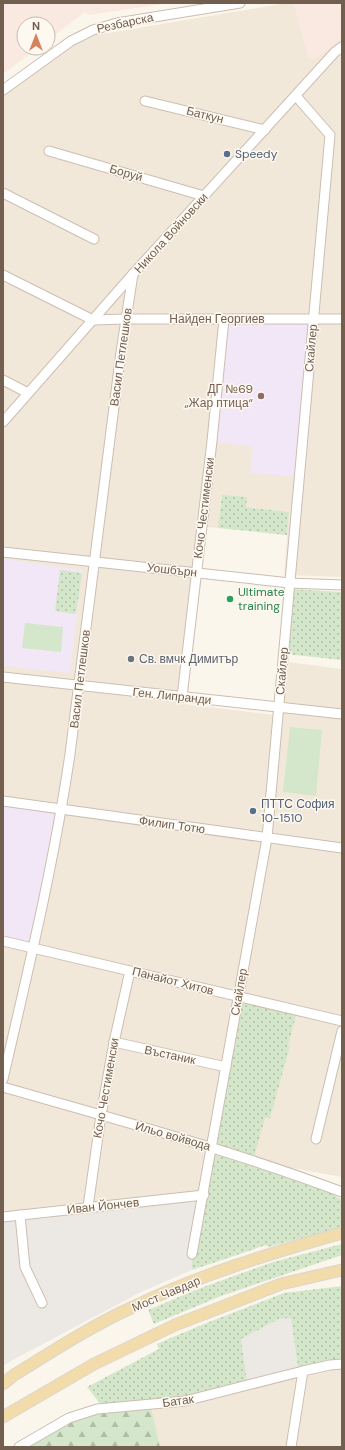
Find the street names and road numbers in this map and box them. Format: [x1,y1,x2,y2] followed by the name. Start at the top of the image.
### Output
[95,9,155,37] street label: Резбарска
[185,103,225,127] street label: Баткун
[108,161,144,185] street label: Боруй
[131,189,211,277] street label: Никола Войновски
[106,307,136,407] street label: Васил Петлешков
[169,311,265,327] street label: Найден Георгиев
[301,323,321,373] street label: Скайлер
[190,456,218,560] street label: Кочо Честименски
[146,559,198,581] street label: Уошбърн
[66,629,94,729] street label: Васил Петлешков
[272,646,292,696] street label: Скайлер
[132,684,212,708] street label: Ген. Липранди
[138,812,206,838] street label: Филип Тотю
[131,963,215,999] street label: Панайот Хитов
[227,967,251,1017] street label: Скайлер
[89,1036,123,1140] street label: Кочо Честименски
[143,1042,198,1068] street label: Въстаник
[133,1118,213,1154] street label: Ильо войвода
[66,1194,140,1218] street label: Иван Йончев
[129,1272,203,1316] street label: Мост Чавдар
[161,1391,195,1411] street label: Батак

